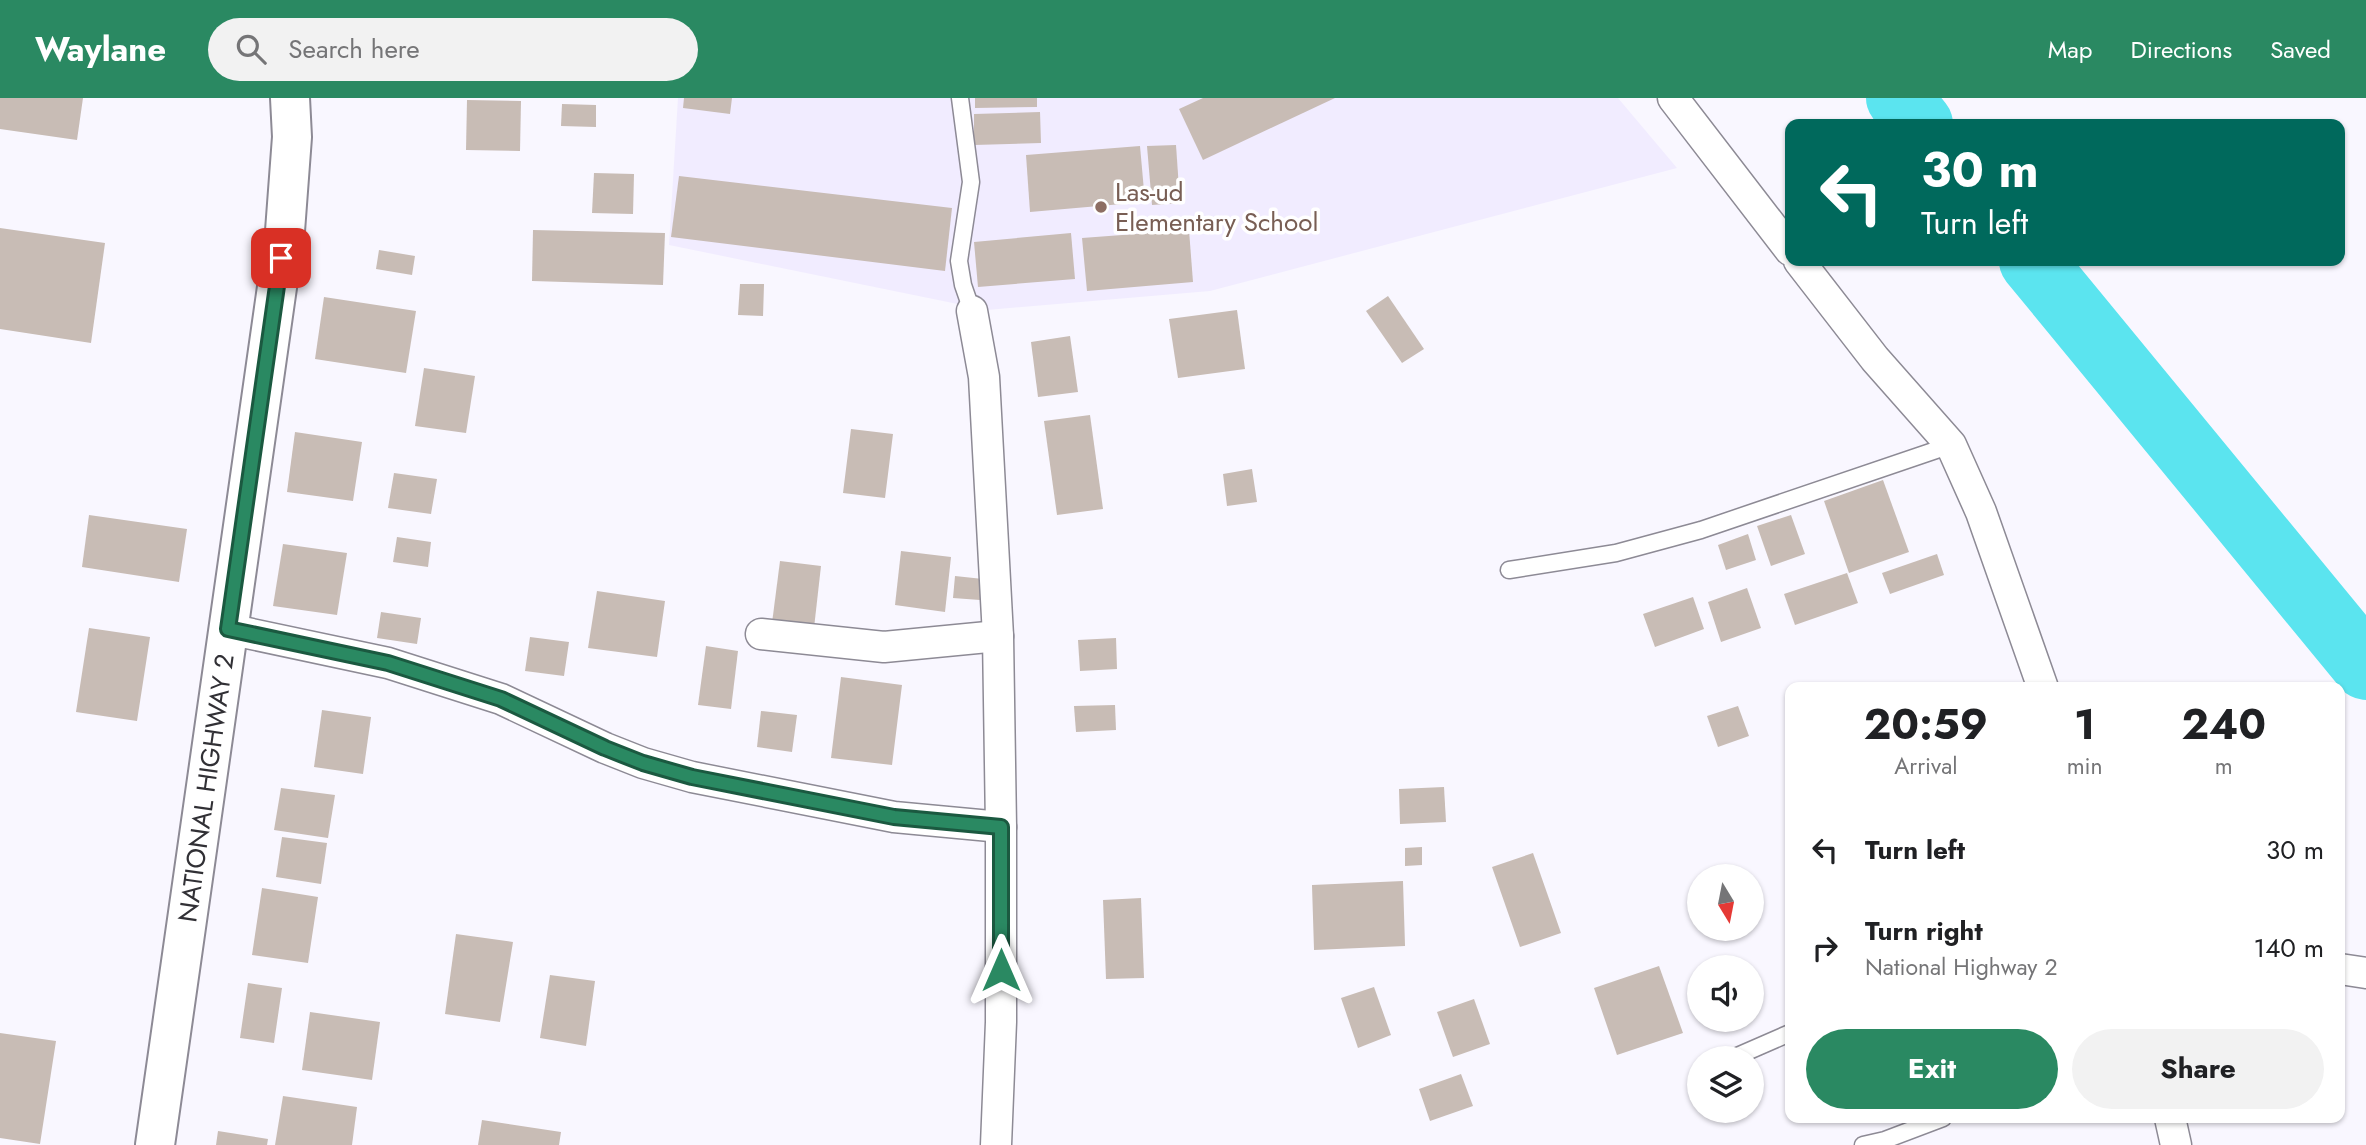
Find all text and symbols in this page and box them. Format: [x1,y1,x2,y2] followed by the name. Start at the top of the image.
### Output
[208,18,698,81] search box
[35,26,166,73] text: Waylane
[232,30,270,68] icon: search
[288,30,420,68] text: Search here
[2048,32,2093,67] text: Map
[2131,32,2232,67] text: Directions
[2270,32,2331,67] text: Saved
[1921,135,2039,205] text: 30 m
[1806,147,1897,238] icon: left
[1115,173,1318,241] place label: Las-ud Elementary School
[1093,199,1109,215] marker: Las-ud Elementary School
[1921,200,2028,246] text: Turn left
[251,228,311,288] pin
[262,239,300,277] icon: arrive
[168,651,244,925] street label: NATIONAL HIGHWAY 2
[1864,694,1988,755] text: 20:59
[2074,694,2095,755] text: 1
[2181,694,2266,755] text: 240
[1894,749,1958,783] text: Arrival
[2067,749,2103,783] text: min
[2215,749,2233,783] text: m
[1806,831,1844,869] icon: left
[1865,831,1965,869] text: Turn left
[2266,831,2324,869] text: 30 m
[1687,864,1764,942] north arrow
[1687,864,1764,1123] map controls
[1865,912,1983,950] text: Turn right
[1806,929,1844,967] icon: right
[2253,929,2324,967] text: 140 m
[964,933,1038,1007] position arrow
[1865,950,2057,984] text: National Highway 2
[1687,955,1764,1032] button: sound
[1806,1029,2058,1109] button: Exit
[2072,1029,2324,1109] button: Share
[1687,1046,1764,1123] button: layers

